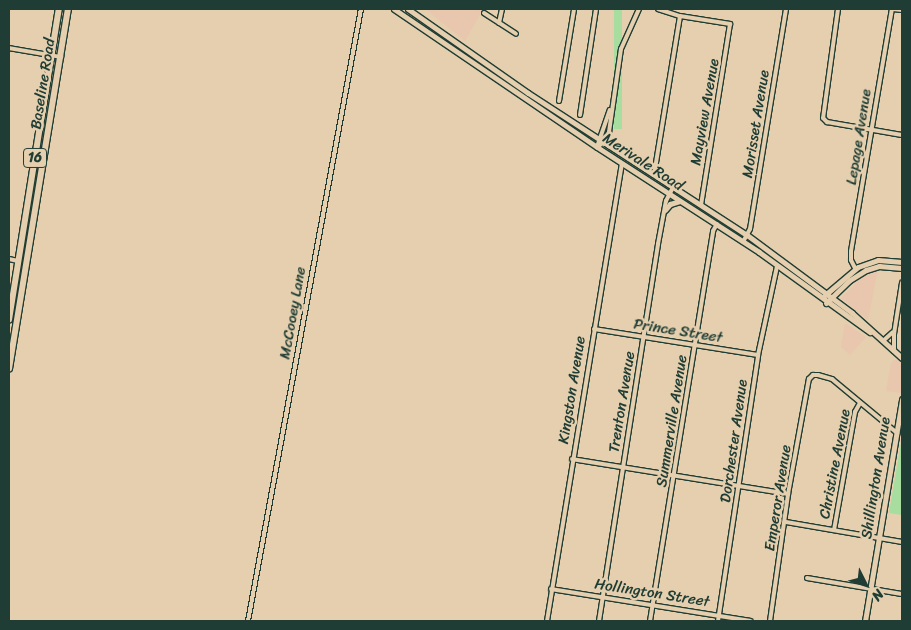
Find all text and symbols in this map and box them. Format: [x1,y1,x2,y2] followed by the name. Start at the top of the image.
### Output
[27,37,59,131] street label: Baseline Road
[687,57,723,167] street label: Mayview Avenue
[739,69,773,179] street label: Morisset Avenue
[843,88,875,186] street label: Lepage Avenue
[599,129,687,195] street label: Merivale Road
[22,146,48,170] road number: 16
[276,265,310,361] street label: McCooey Lane
[632,315,724,347] street label: Prince Street
[555,335,589,445] street label: Kingston Avenue
[605,350,639,454] street label: Trenton Avenue
[653,354,691,488] street label: Summerville Avenue
[716,378,752,504] street label: Dorchester Avenue
[816,408,854,520] street label: Christine Avenue
[857,416,895,540] street label: Shillington Avenue
[761,444,795,552] street label: Emperor Avenue
[841,560,891,610] north arrow
[593,575,711,611] street label: Hollington Street
[865,583,890,607] text: N

